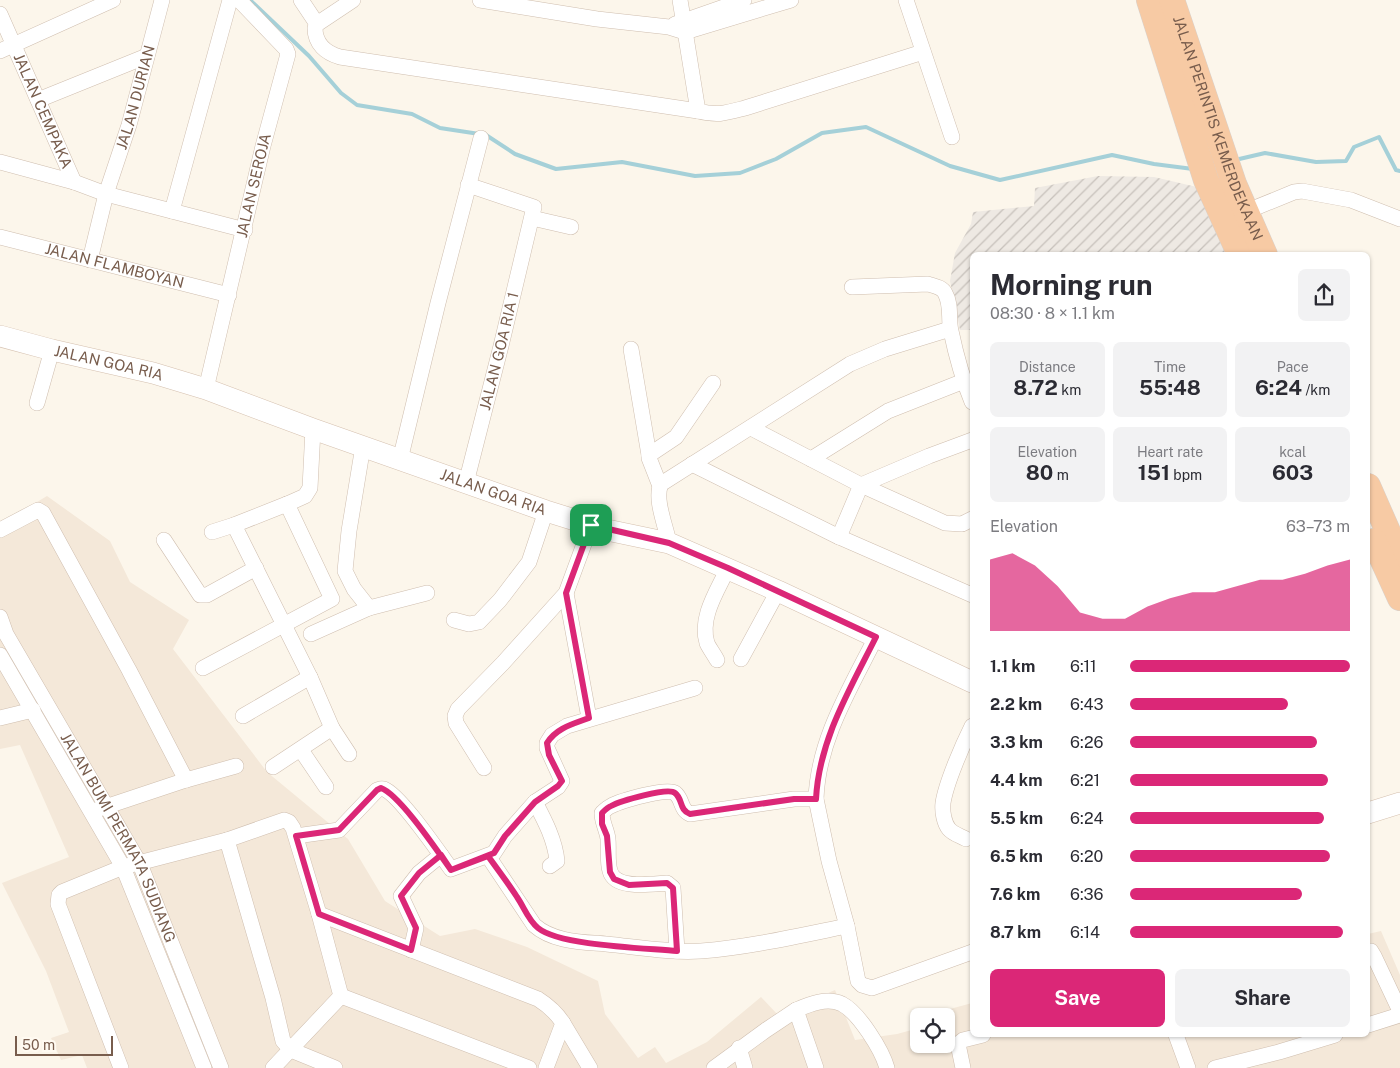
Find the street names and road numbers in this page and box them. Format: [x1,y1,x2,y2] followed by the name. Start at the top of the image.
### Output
[1170,13,1267,243] street label: JALAN PERINTIS KEMERDEKAAN
[112,43,158,152] street label: JALAN DURIAN
[10,51,76,171] street label: JALAN CEMPAKA
[233,131,274,239] street label: JALAN SEROJA
[43,240,186,291] street label: JALAN FLAMBOYAN
[476,290,522,412] street label: JALAN GOA RIA 1
[53,342,166,384] street label: JALAN GOA RIA
[438,465,549,519] street label: JALAN GOA RIA
[57,730,179,945] street label: JALAN BUMI PERMATA SUDIANG

